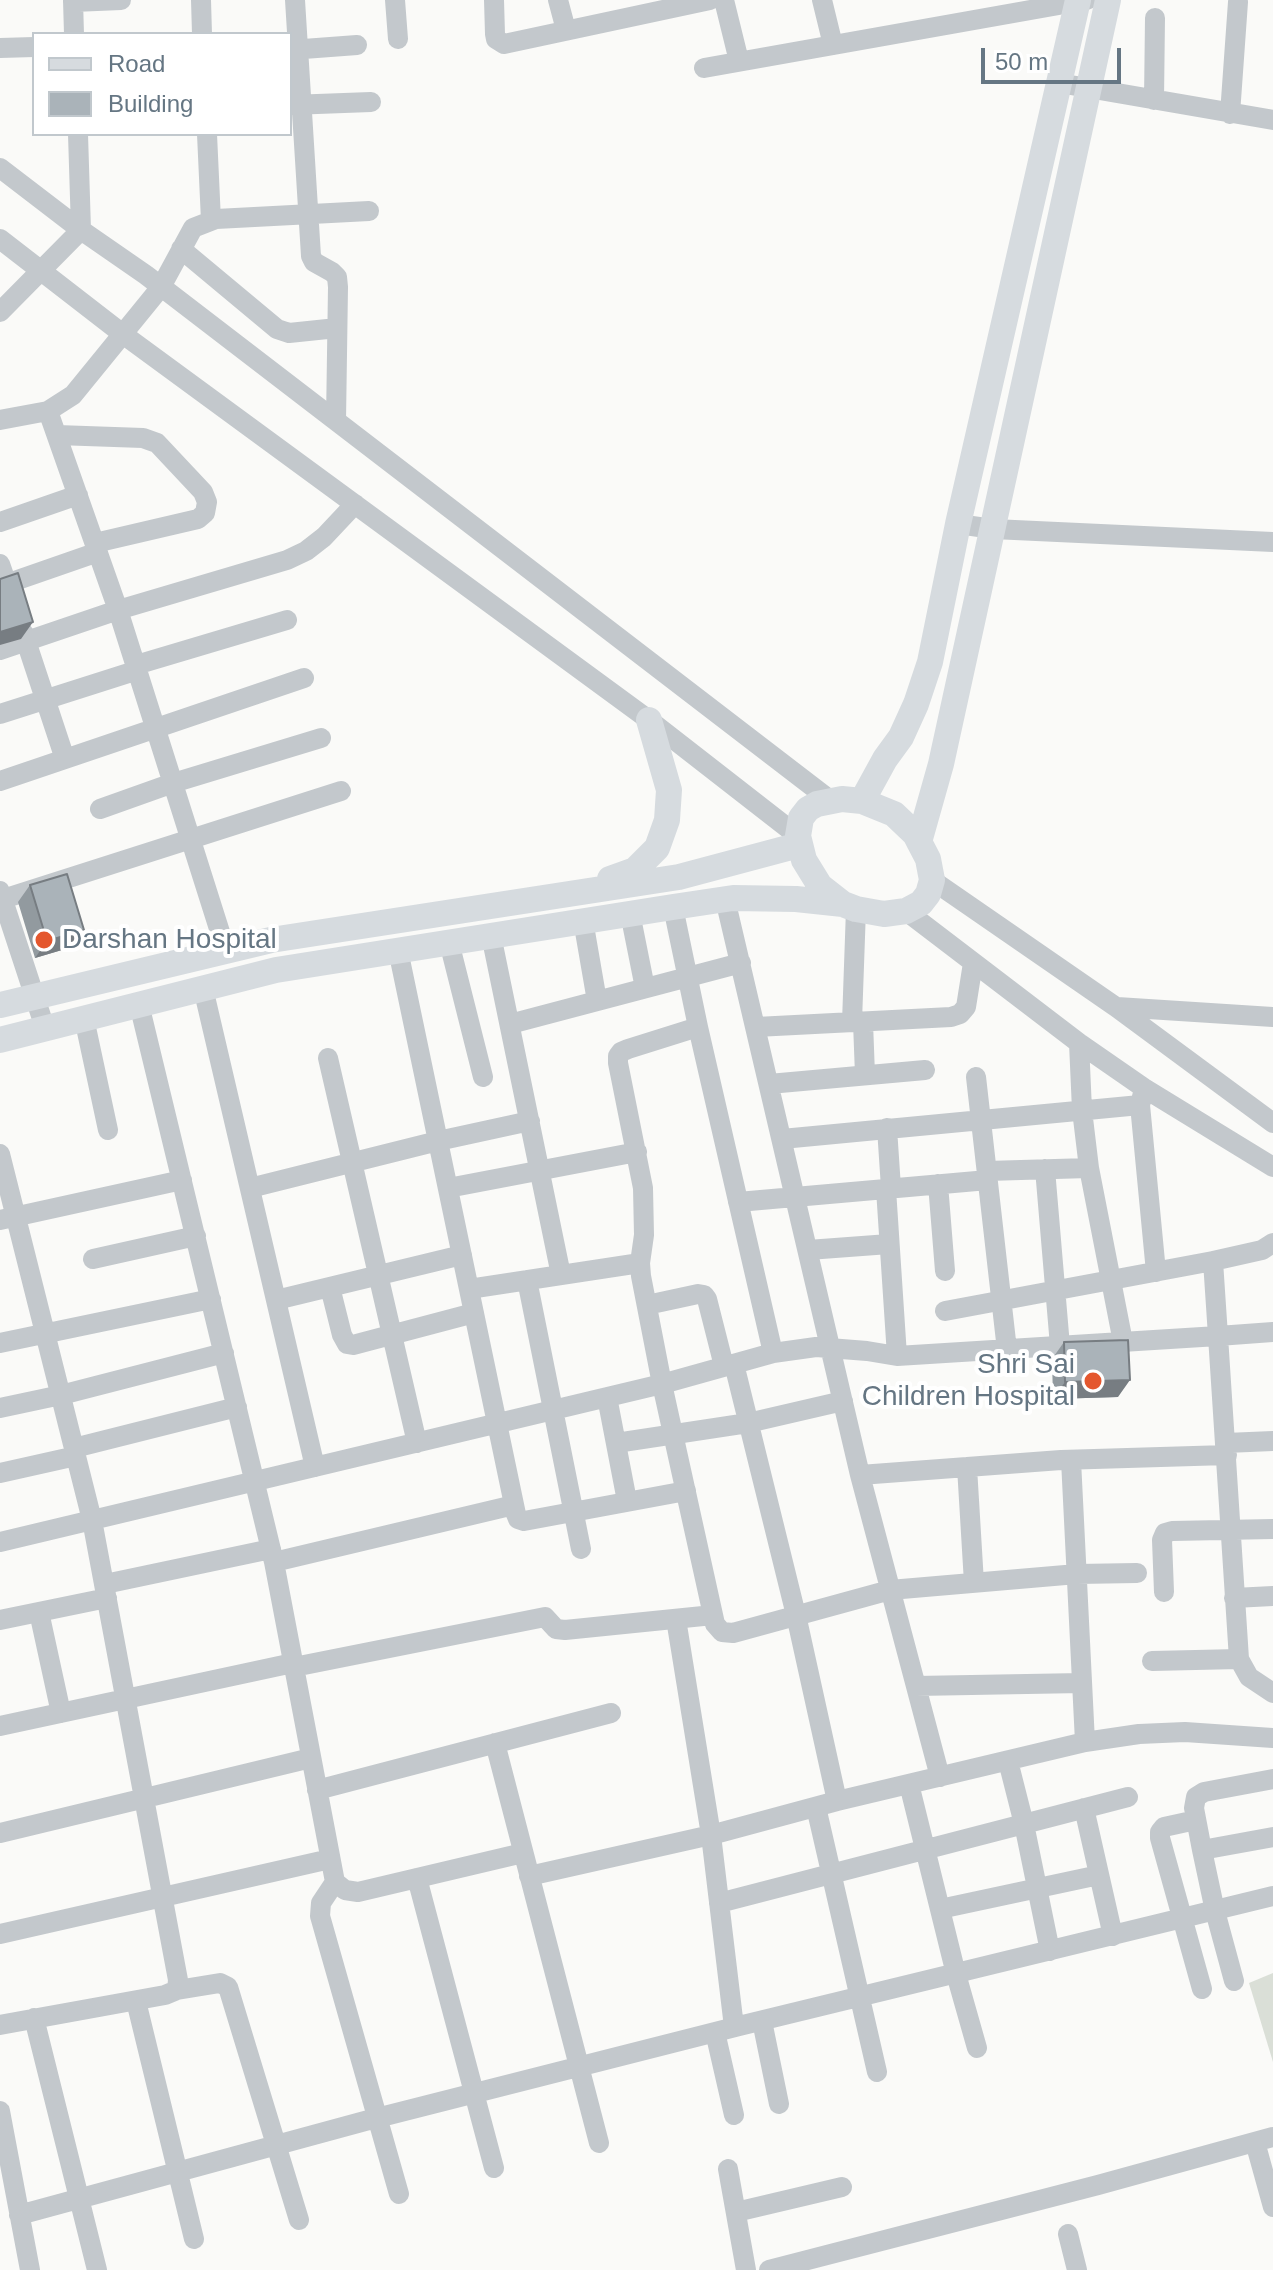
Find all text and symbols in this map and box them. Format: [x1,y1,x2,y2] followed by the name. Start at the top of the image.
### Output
[32,32,292,136] legend
[985,32,1125,82] scale bar
[995,48,1048,75] text: 50 m
[108,50,165,77] text: Road
[108,90,193,117] text: Building
[62,923,277,957] place label: Darshan Hospital
[33,929,55,951] marker: Darshan Hospital
[862,1348,1075,1414] place label: Shri Sai Children Hospital
[1082,1370,1104,1392] marker: Shri Sai Children Hospital

